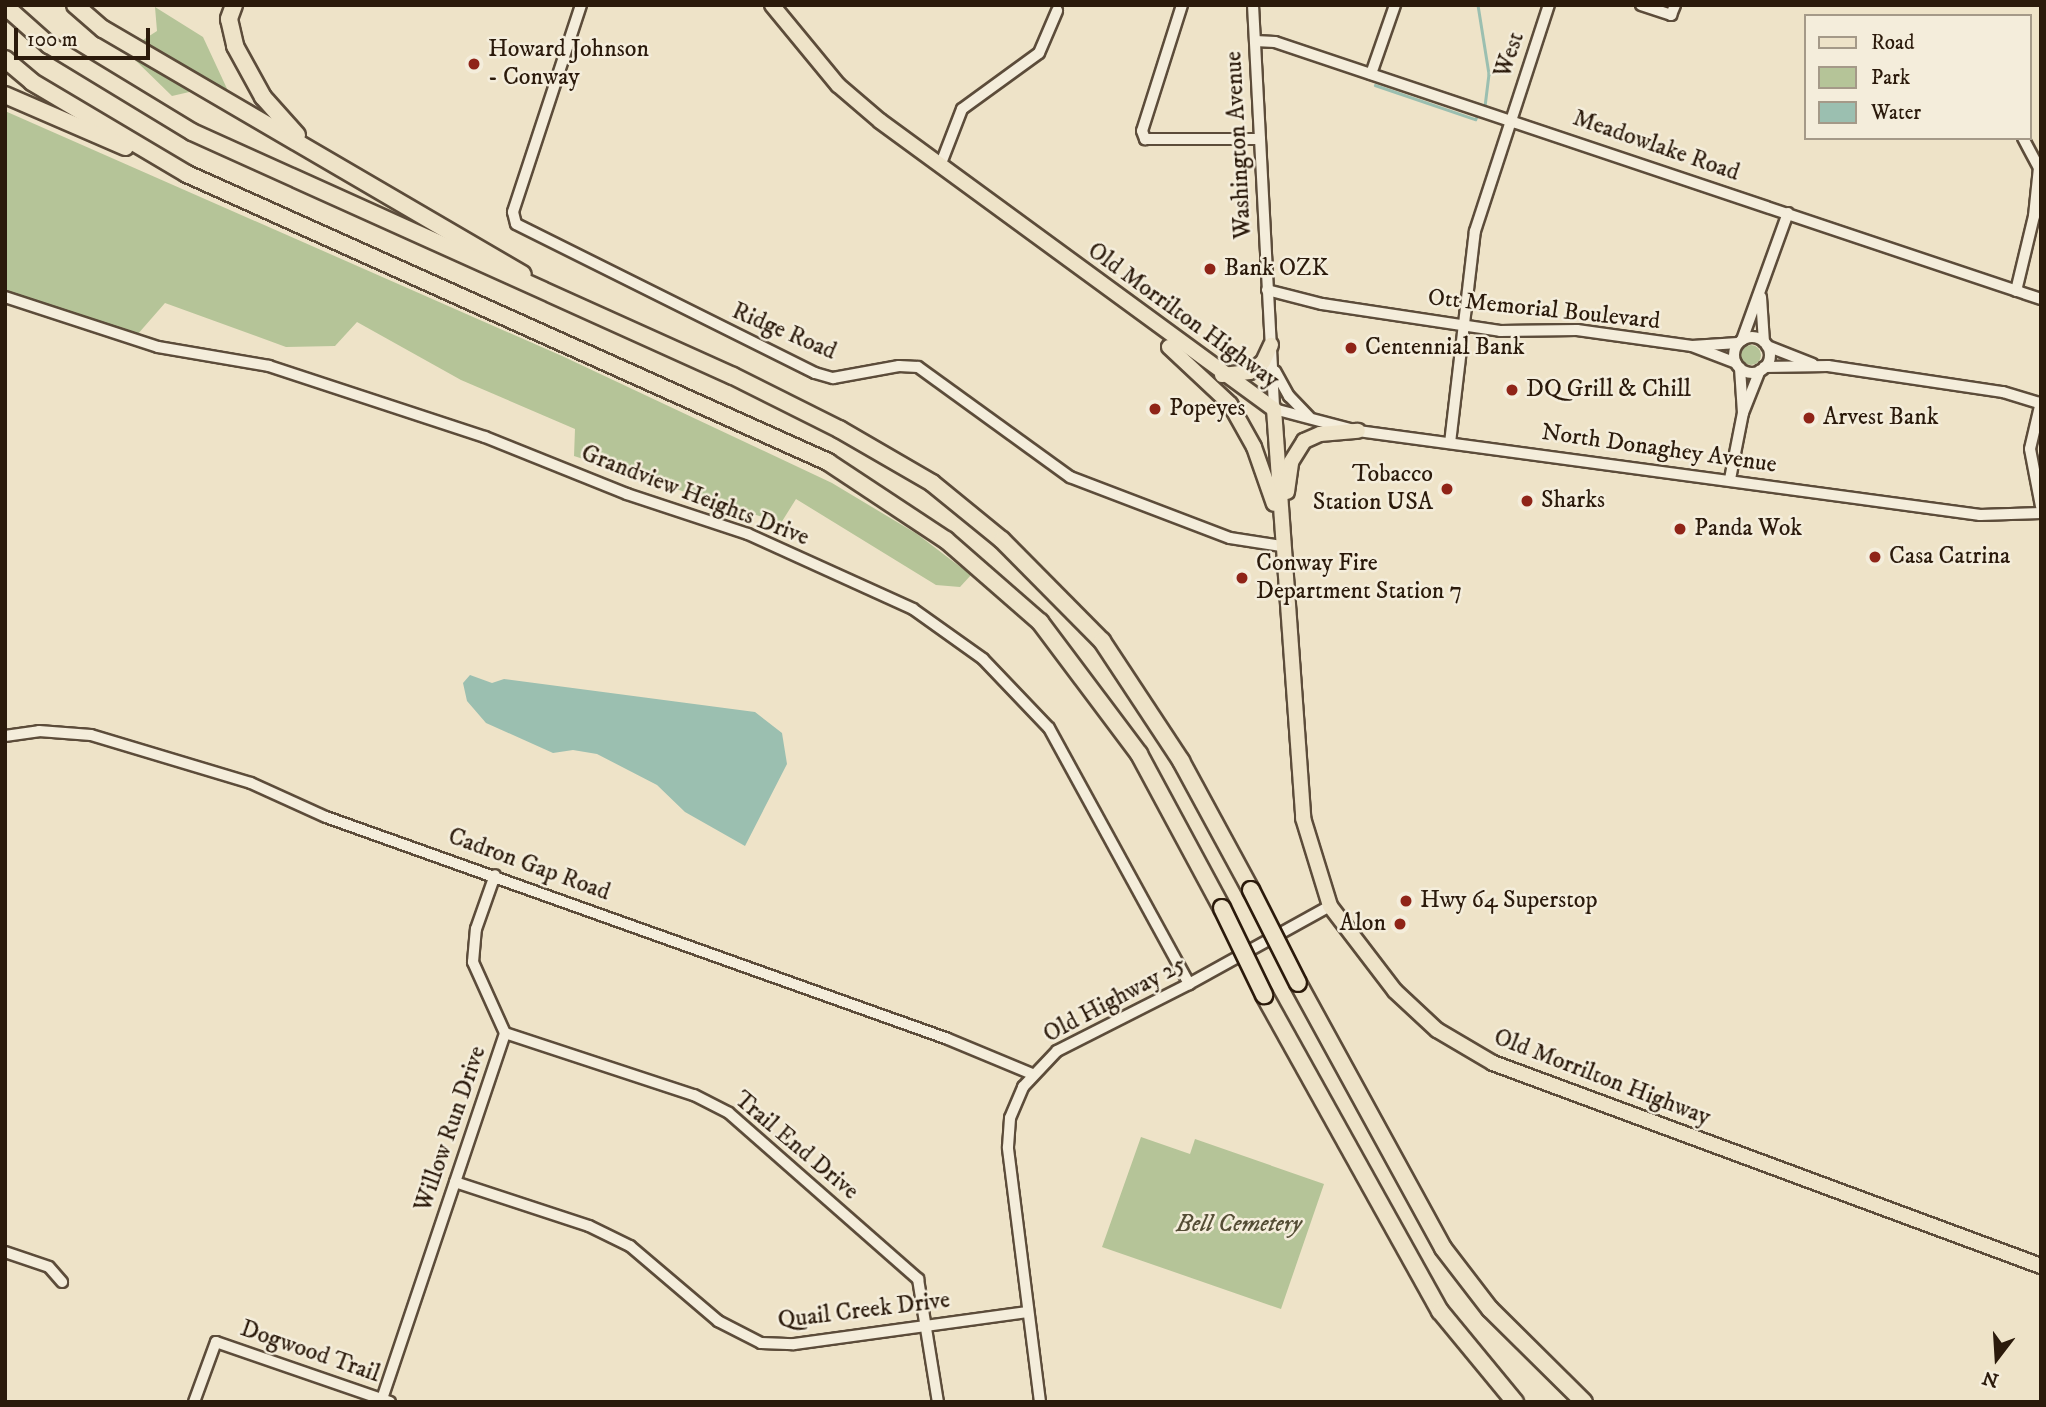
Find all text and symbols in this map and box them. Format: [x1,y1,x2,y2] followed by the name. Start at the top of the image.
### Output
[18,14,154,58] scale bar
[1804,14,2032,140] legend
[27,27,78,53] text: 100 m
[1489,28,1531,82] street label: West
[1871,30,1915,56] text: Road
[488,36,649,92] place label: Howard Johnson - Conway
[1220,50,1258,240] street label: Washington Avenue
[466,56,482,72] marker: Howard Johnson - Conway
[1871,65,1910,91] text: Park
[1871,100,1921,126] text: Water
[1569,104,1743,188] street label: Meadowlake Road
[1082,237,1284,395] street label: Old Morrilton Highway
[1224,255,1328,283] place label: Bank OZK
[1202,261,1218,277] marker: Bank OZK
[1426,283,1662,337] street label: Ott Memorial Boulevard
[727,297,841,367] street label: Ridge Road
[1365,334,1525,362] place label: Centennial Bank
[1343,340,1359,356] marker: Centennial Bank
[1526,376,1691,404] place label: DQ Grill & Chill
[1504,382,1520,398] marker: DQ Grill & Chill
[1169,395,1245,423] place label: Popeyes
[1147,401,1163,417] marker: Popeyes
[1823,404,1939,432] place label: Arvest Bank
[1801,410,1817,426] marker: Arvest Bank
[1540,418,1778,480] street label: North Donaghey Avenue
[577,439,813,553] street label: Grandview Heights Drive
[1313,461,1433,517] place label: Tobacco Station USA
[1439,481,1455,497] marker: Tobacco Station USA
[1541,487,1605,515] place label: Sharks
[1519,493,1535,509] marker: Sharks
[1694,515,1802,543] place label: Panda Wok
[1672,521,1688,537] marker: Panda Wok
[1889,543,2010,571] place label: Casa Catrina
[1867,549,1883,565] marker: Casa Catrina
[1256,550,1462,606] place label: Conway Fire Department Station 7
[1234,570,1250,586] marker: Conway Fire Department Station 7
[444,822,614,908] street label: Cadron Gap Road
[1420,887,1598,915] place label: Hwy 64 Superstop
[1398,893,1414,909] marker: Hwy 64 Superstop
[1339,910,1386,938] place label: Alon
[1392,916,1408,932] marker: Alon
[1039,950,1191,1050] street label: Old Highway 25
[1490,1023,1714,1133] street label: Old Morrilton Highway
[409,1042,493,1216] street label: Willow Run Drive
[728,1086,864,1206] street label: Trail End Drive
[1176,1211,1302,1239] park label: Bell Cemetery
[776,1286,952,1336] street label: Quail Creek Drive
[236,1315,384,1389] street label: Dogwood Trail
[1962,1323,2032,1393] north arrow
[1980,1365,2002,1392] text: N

